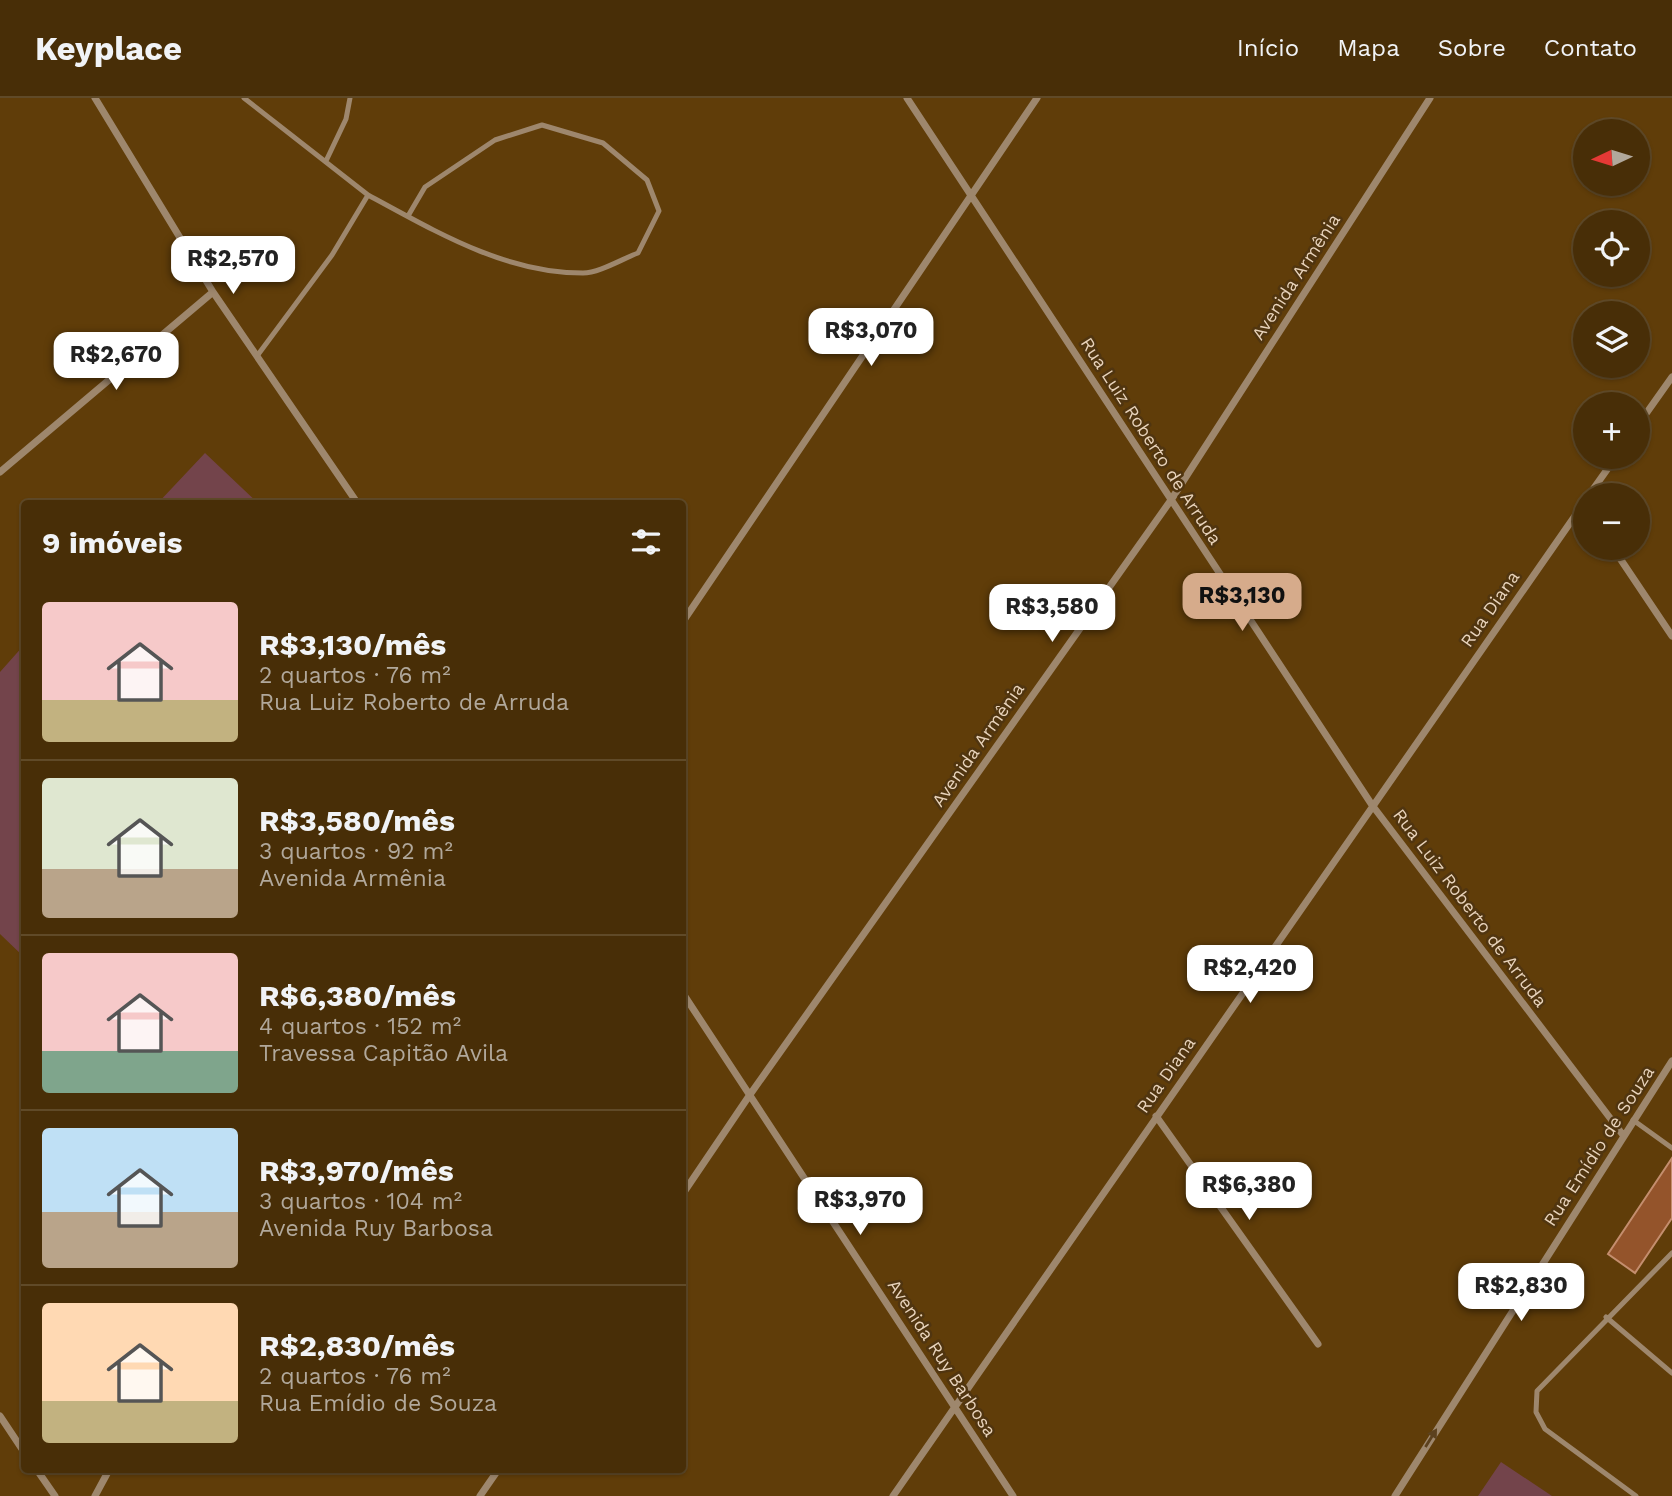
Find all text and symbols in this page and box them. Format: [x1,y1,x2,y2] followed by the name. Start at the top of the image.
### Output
[35,29,182,68] text: Keyplace
[1237,34,1299,62] text: Início
[1337,34,1400,62] text: Mapa
[1438,34,1506,62] text: Sobre
[1544,34,1637,62] text: Contato
[1573,119,1650,196] north arrow
[1573,119,1650,560] map controls
[1247,210,1344,344] street label: Avenida Armênia
[1573,210,1650,287] button: locate
[168,236,298,296] pin: R$2,570
[187,245,279,272] text: R$2,570
[1573,301,1650,378] button: layers
[806,308,936,368] pin: R$3,070
[824,317,918,344] text: R$3,070
[51,332,181,392] pin: R$2,670
[1077,333,1226,548] street label: Rua Luiz Roberto de Arruda
[70,341,162,368] text: R$2,670
[1573,392,1650,469] button: +
[1573,483,1650,560] button: −
[627,523,665,561] icon: filters
[42,525,182,560] text: 9 imóveis
[1456,567,1523,651] street label: Rua Diana
[1177,574,1307,633] pin: R$3,130
[1199,582,1285,609] text: R$3,130
[987,584,1117,644] pin: R$3,580
[1005,593,1099,620] text: R$3,580
[259,627,446,662] text: R$3,130/mês
[98,630,182,714] icon: home
[259,662,451,689] text: 2 quartos · 76 m²
[927,679,1028,811] street label: Avenida Armênia
[259,689,569,716] text: Rua Luiz Roberto de Arruda
[259,803,455,838] text: R$3,580/mês
[1389,804,1552,1011] street label: Rua Luiz Roberto de Arruda
[98,806,182,890] icon: home
[259,838,453,865] text: 3 quartos · 92 m²
[259,865,446,892] text: Avenida Armênia
[1185,946,1315,1005] pin: R$2,420
[1203,954,1297,981] text: R$2,420
[259,978,456,1013] text: R$6,380/mês
[98,981,182,1065] icon: home
[259,1013,461,1040] text: 4 quartos · 152 m²
[1132,1033,1199,1117] street label: Rua Diana
[259,1040,508,1067] text: Travessa Capitão Avila
[1539,1062,1658,1230] street label: Rua Emídio de Souza
[259,1153,454,1188] text: R$3,970/mês
[98,1156,182,1240] icon: home
[1184,1162,1314,1222] pin: R$6,380
[1202,1171,1296,1198] text: R$6,380
[795,1178,925,1237] pin: R$3,970
[814,1186,906,1213] text: R$3,970
[259,1188,462,1215] text: 3 quartos · 104 m²
[259,1215,493,1242] text: Avenida Ruy Barbosa
[1456,1264,1586,1323] pin: R$2,830
[1474,1272,1568,1299] text: R$2,830
[884,1275,1001,1440] street label: Avenida Ruy Barbosa
[259,1328,455,1363] text: R$2,830/mês
[98,1331,182,1415] icon: home
[259,1363,451,1390] text: 2 quartos · 76 m²
[259,1390,497,1417] text: Rua Emídio de Souza
[1425,1429,1438,1448] one-way arrow

